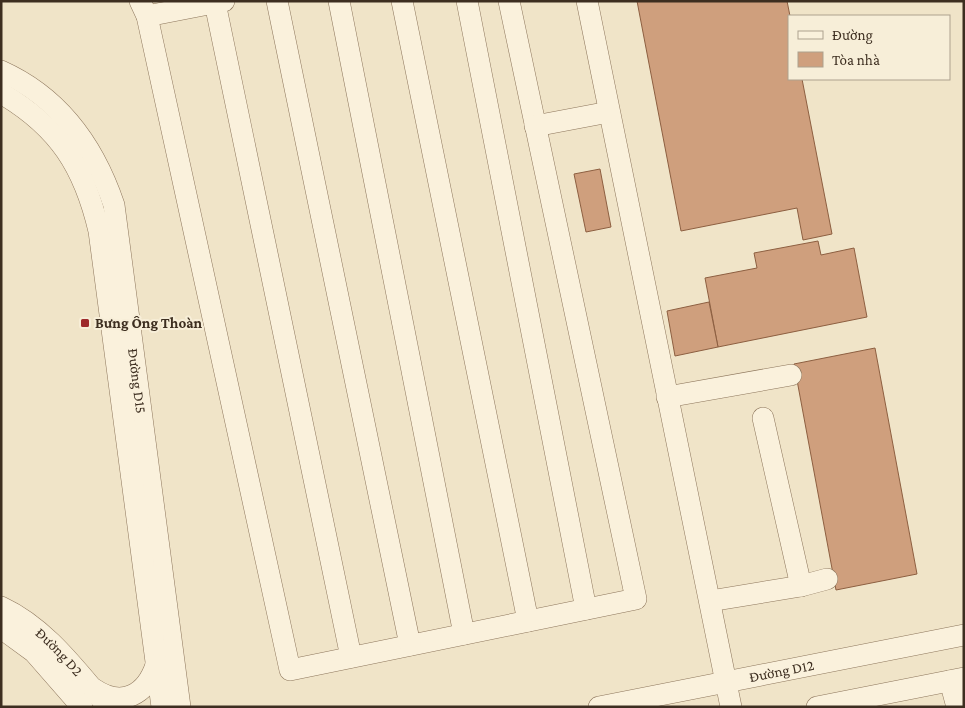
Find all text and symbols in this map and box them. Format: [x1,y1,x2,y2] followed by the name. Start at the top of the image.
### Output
[788,15,950,80] legend
[832,27,873,44] text: Đường
[832,52,880,68] text: Tòa nhà
[95,315,203,331] place label: Bưng Ông Thoàn
[79,317,91,329] marker: Bưng Ông Thoàn
[125,347,149,415] street label: Đường D15
[32,625,86,679] street label: Đường D2
[748,657,815,685] street label: Đường D12

